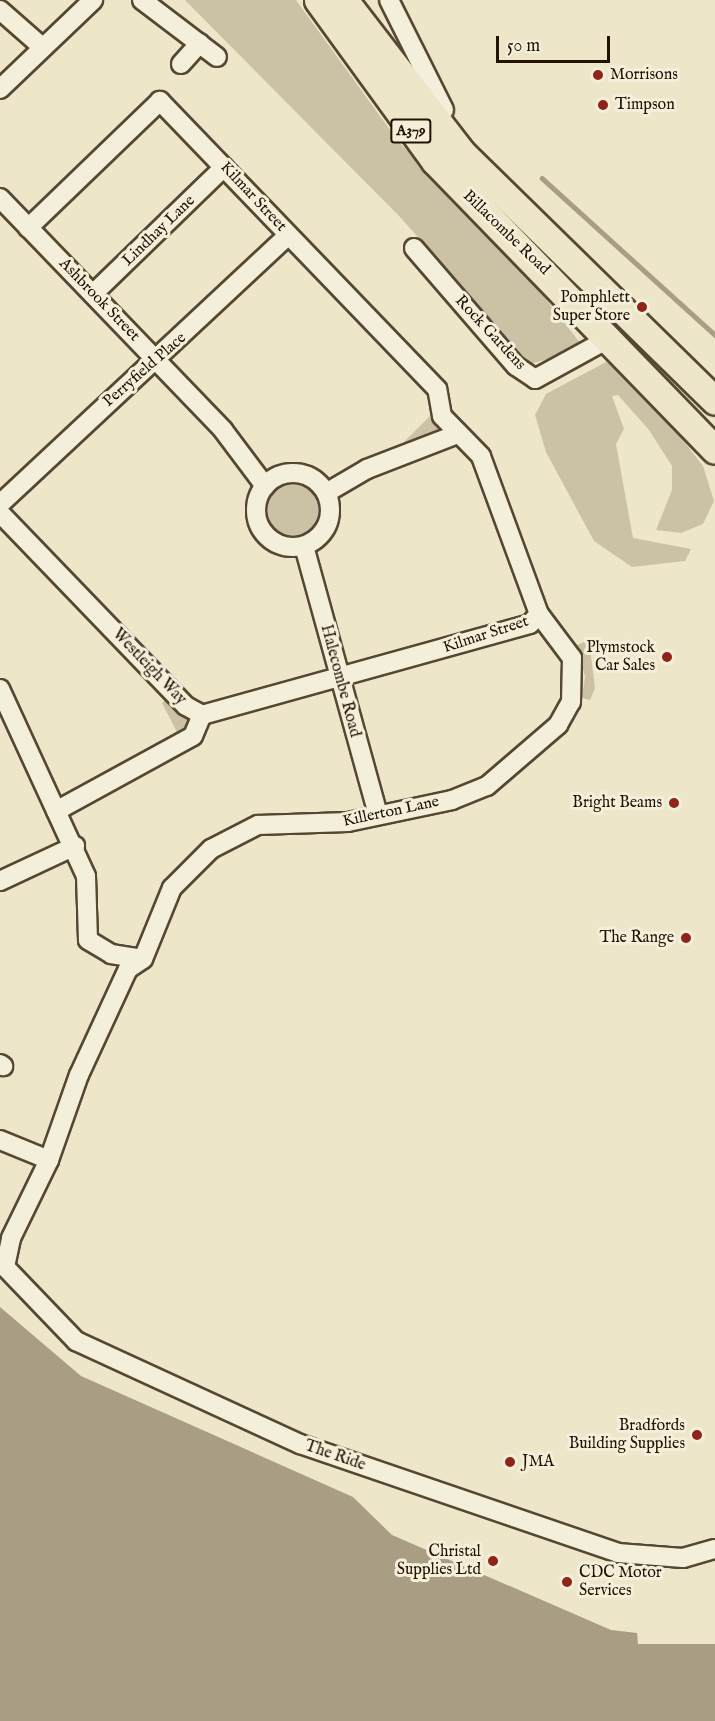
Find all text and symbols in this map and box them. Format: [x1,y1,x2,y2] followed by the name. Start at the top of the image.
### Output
[499,24,613,62] scale bar
[507,35,540,58] text: 50 m
[610,65,678,85] place label: Morrisons
[591,68,605,82] marker: Morrisons
[615,95,675,115] place label: Timpson
[596,98,610,112] marker: Timpson
[390,119,432,143] road number: A379
[216,158,290,236] street label: Kilmar Street
[458,187,554,279] street label: Billacombe Road
[119,192,199,270] street label: Lindhay Lane
[54,254,144,346] street label: Ashbrook Street
[553,288,630,326] place label: Pomphlett Super Store
[451,292,529,374] street label: Rock Gardens
[635,300,649,314] marker: Pomphlett Super Store
[100,329,190,411] street label: Perryfield Place
[441,612,531,658] street label: Kilmar Street
[316,623,364,739] street label: Halecombe Road
[108,625,190,709] street label: Westleigh Way
[586,638,655,676] place label: Plymstock Car Sales
[660,650,674,664] marker: Plymstock Car Sales
[341,792,441,832] street label: Killerton Lane
[572,793,662,813] place label: Bright Beams
[667,796,681,810] marker: Bright Beams
[599,928,674,948] place label: The Range
[679,931,693,945] marker: The Range
[569,1416,685,1454] place label: Bradfords Building Supplies
[690,1428,704,1442] marker: Bradfords Building Supplies
[302,1437,368,1475] street label: The Ride
[522,1452,554,1472] place label: JMA
[503,1455,517,1469] marker: JMA
[397,1542,481,1580] place label: Christal Supplies Ltd
[486,1554,500,1568] marker: Christal Supplies Ltd
[579,1563,662,1601] place label: CDC Motor Services
[560,1575,574,1589] marker: CDC Motor Services

